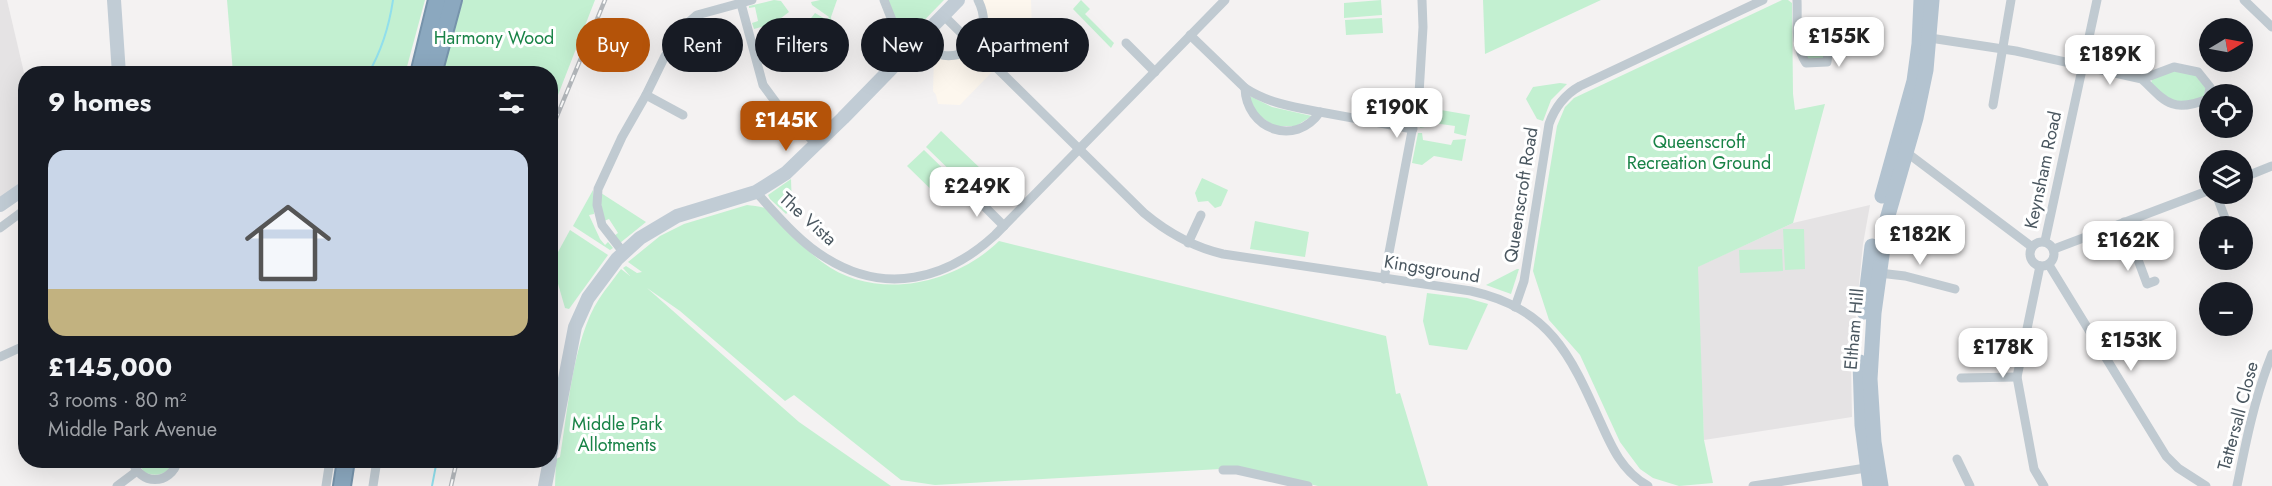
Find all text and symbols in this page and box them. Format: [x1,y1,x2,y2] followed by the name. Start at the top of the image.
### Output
[1797,17,1881,68] pin: £155K
[576,18,650,72] chip: Buy
[662,18,743,72] chip: Rent
[755,18,849,72] chip: Filters
[861,18,944,72] chip: New
[956,18,1089,72] chip: Apartment
[2199,18,2253,72] north arrow
[2199,18,2253,336] map controls
[1808,22,1870,51] text: £155K
[434,25,554,51] park label: Harmony Wood
[2068,35,2152,86] pin: £189K
[2079,40,2141,69] text: £189K
[48,83,151,121] text: 9 homes
[2199,84,2253,138] button: locate
[495,86,528,119] icon: filters
[1355,88,1439,139] pin: £190K
[1366,93,1429,122] text: £190K
[744,101,828,152] pin: £145K
[754,106,818,135] text: £145K
[2018,109,2068,231] street label: Keynsham Road
[1497,125,1545,265] street label: Queenscroft Road
[1627,129,1771,176] park label: Queenscroft Recreation Ground
[2199,150,2253,204] button: layers
[935,167,1019,218] pin: £249K
[944,172,1010,201] text: £249K
[774,186,842,252] street label: The Vista
[234,189,342,297] icon: home
[1878,215,1962,266] pin: £182K
[2199,216,2253,270] button: +
[1889,220,1951,249] text: £182K
[2086,221,2170,272] pin: £162K
[2097,226,2159,255] text: £162K
[1382,249,1482,289] street label: Kingsground
[2199,282,2253,336] button: −
[1837,287,1871,371] street label: Eltham Hill
[2089,321,2173,372] pin: £153K
[2100,326,2162,355] text: £153K
[1961,328,2045,379] pin: £178K
[1973,333,2033,362] text: £178K
[48,348,172,386] text: £145,000
[2211,359,2265,473] street label: Tattersall Close
[48,386,186,415] text: 3 rooms · 80 m²
[572,411,662,458] park label: Middle Park Allotments
[48,415,217,444] text: Middle Park Avenue

